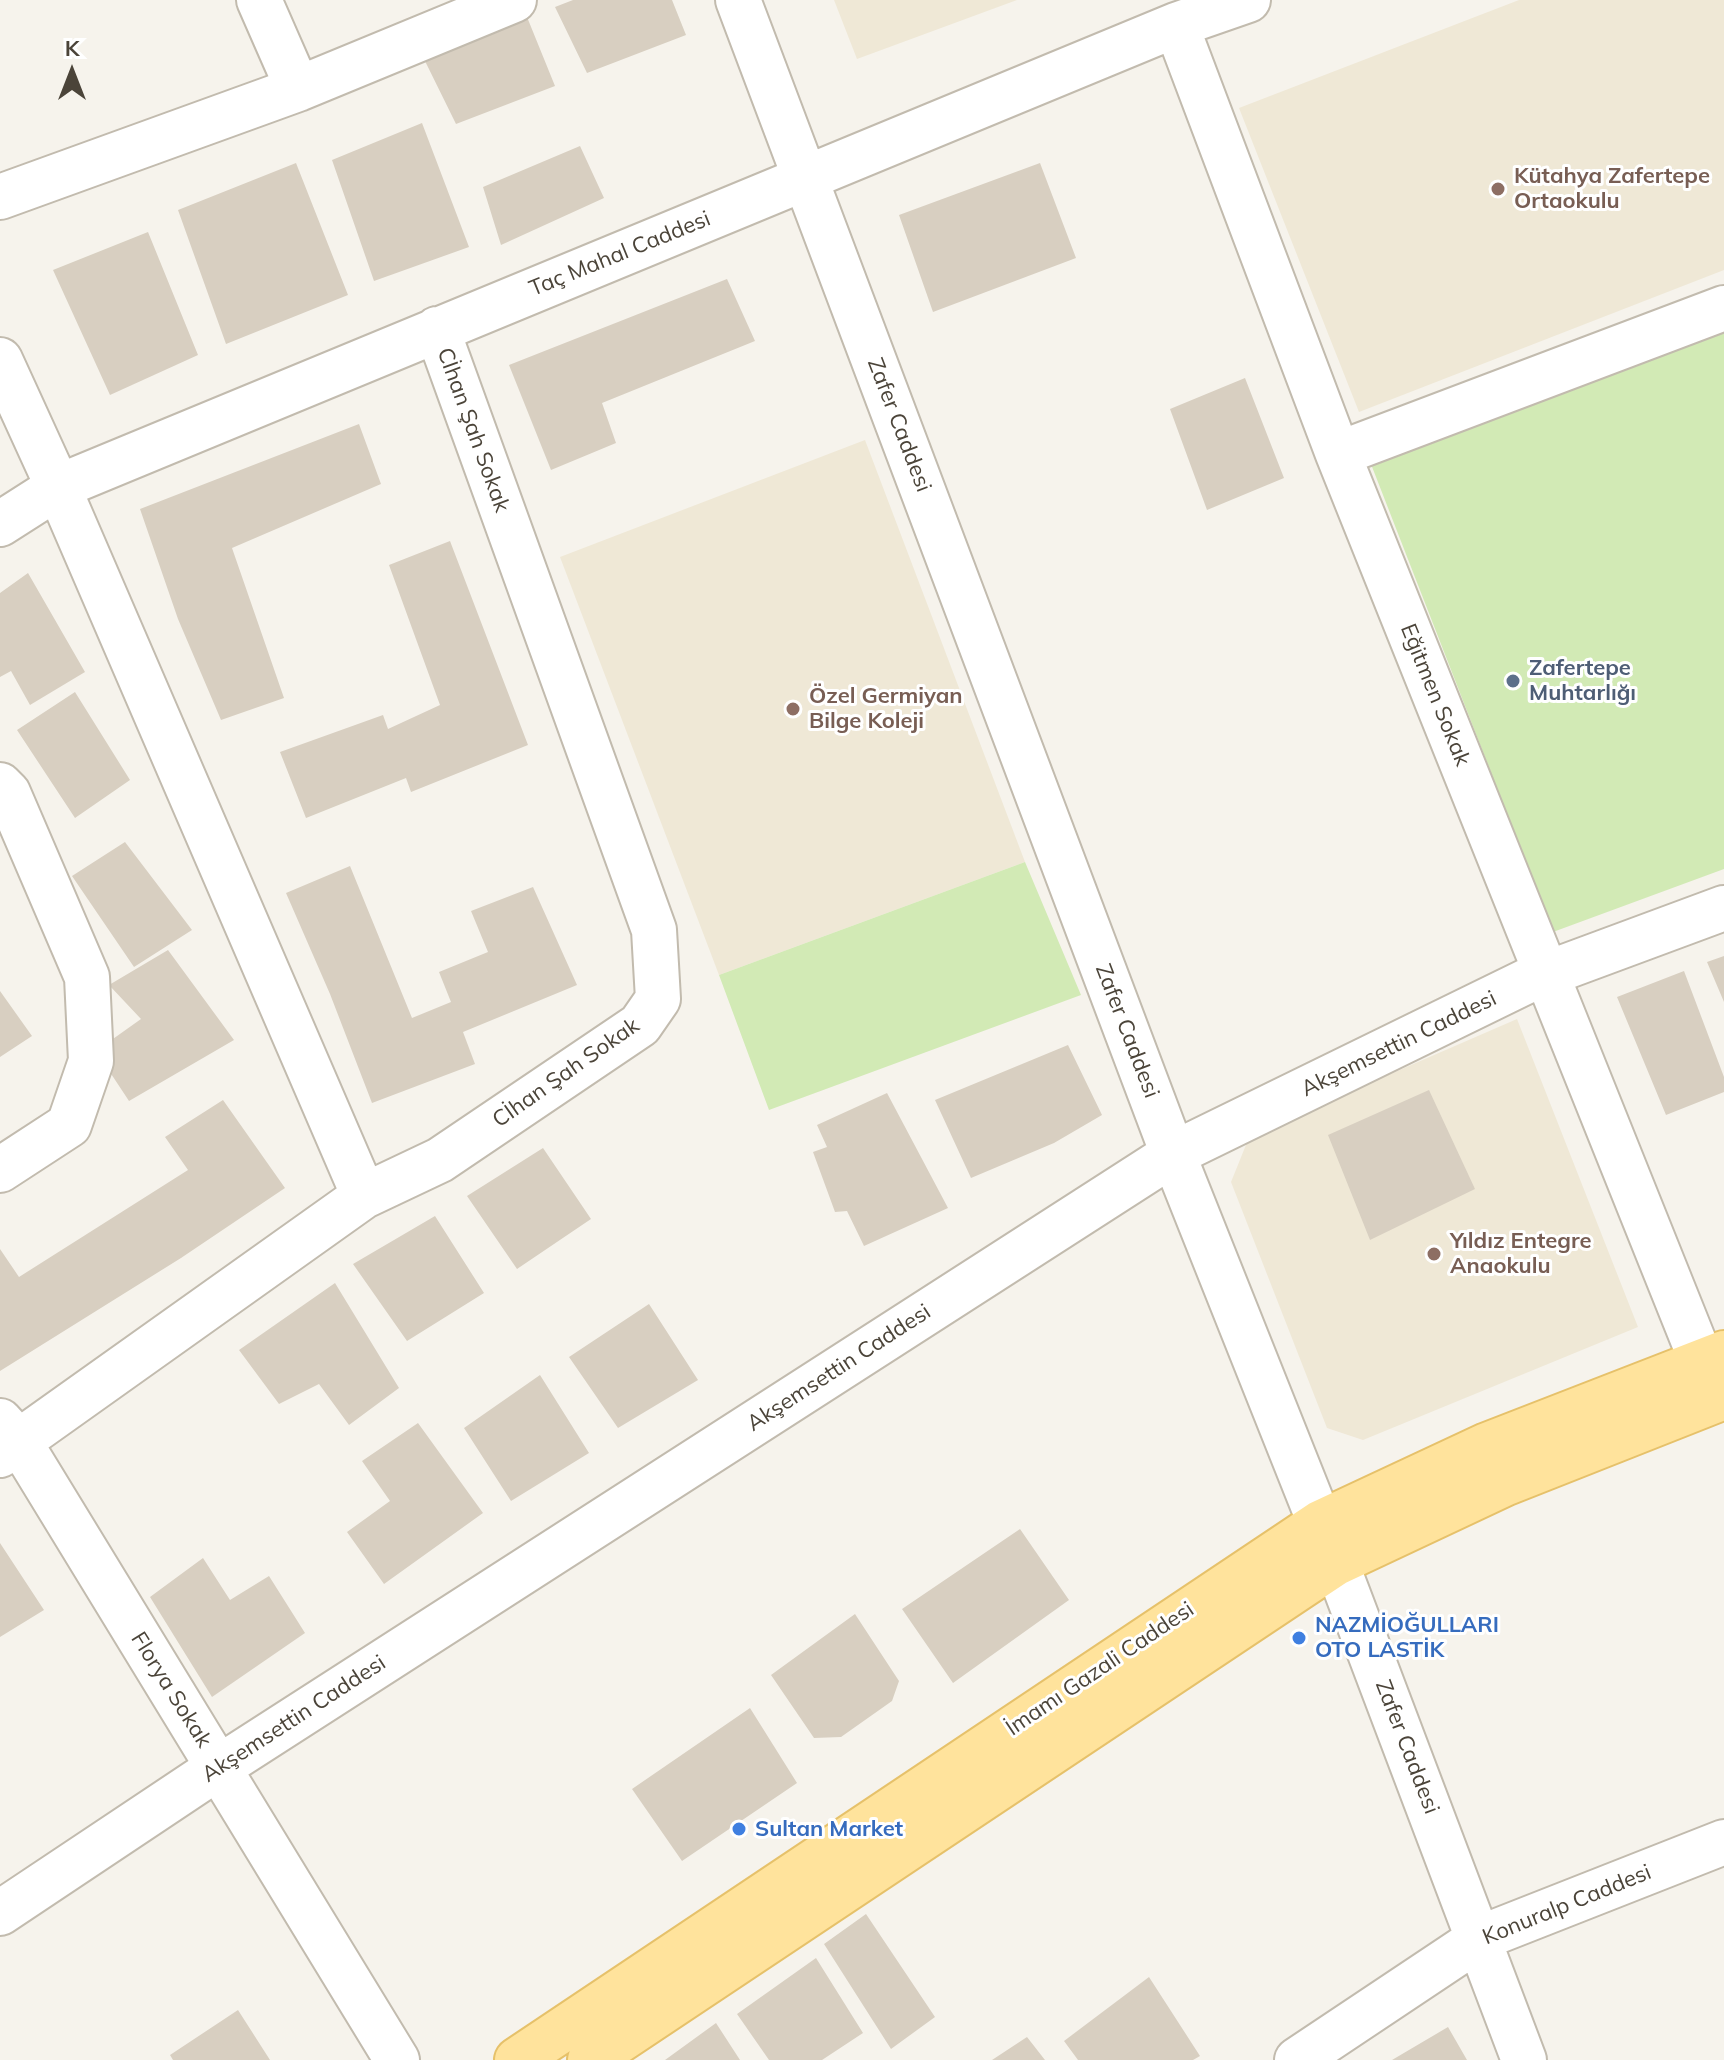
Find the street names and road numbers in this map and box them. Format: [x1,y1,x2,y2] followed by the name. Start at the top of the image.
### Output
[526,206,714,302] street label: Taç Mahal Caddesi
[431,344,515,516] street label: Cİhan Şah Sokak
[861,354,937,496] street label: Zafer Caddesi
[1394,620,1476,770] street label: Eğitmen Sokak
[1089,960,1165,1102] street label: Zafer Caddesi
[1297,985,1501,1103] street label: Akşemsettin Caddesi
[488,1013,644,1133] street label: Cİhan Şah Sokak
[742,1299,936,1437] street label: Akşemsettin Caddesi
[1001,1596,1199,1742] street label: İmamı Gazali Caddesi
[125,1627,217,1753] street label: Florya Sokak
[197,1650,391,1788] street label: Akşemsettin Caddesi
[1369,1676,1445,1818] street label: Zafer Caddesi
[1479,1859,1655,1951] street label: Konuralp Caddesi

